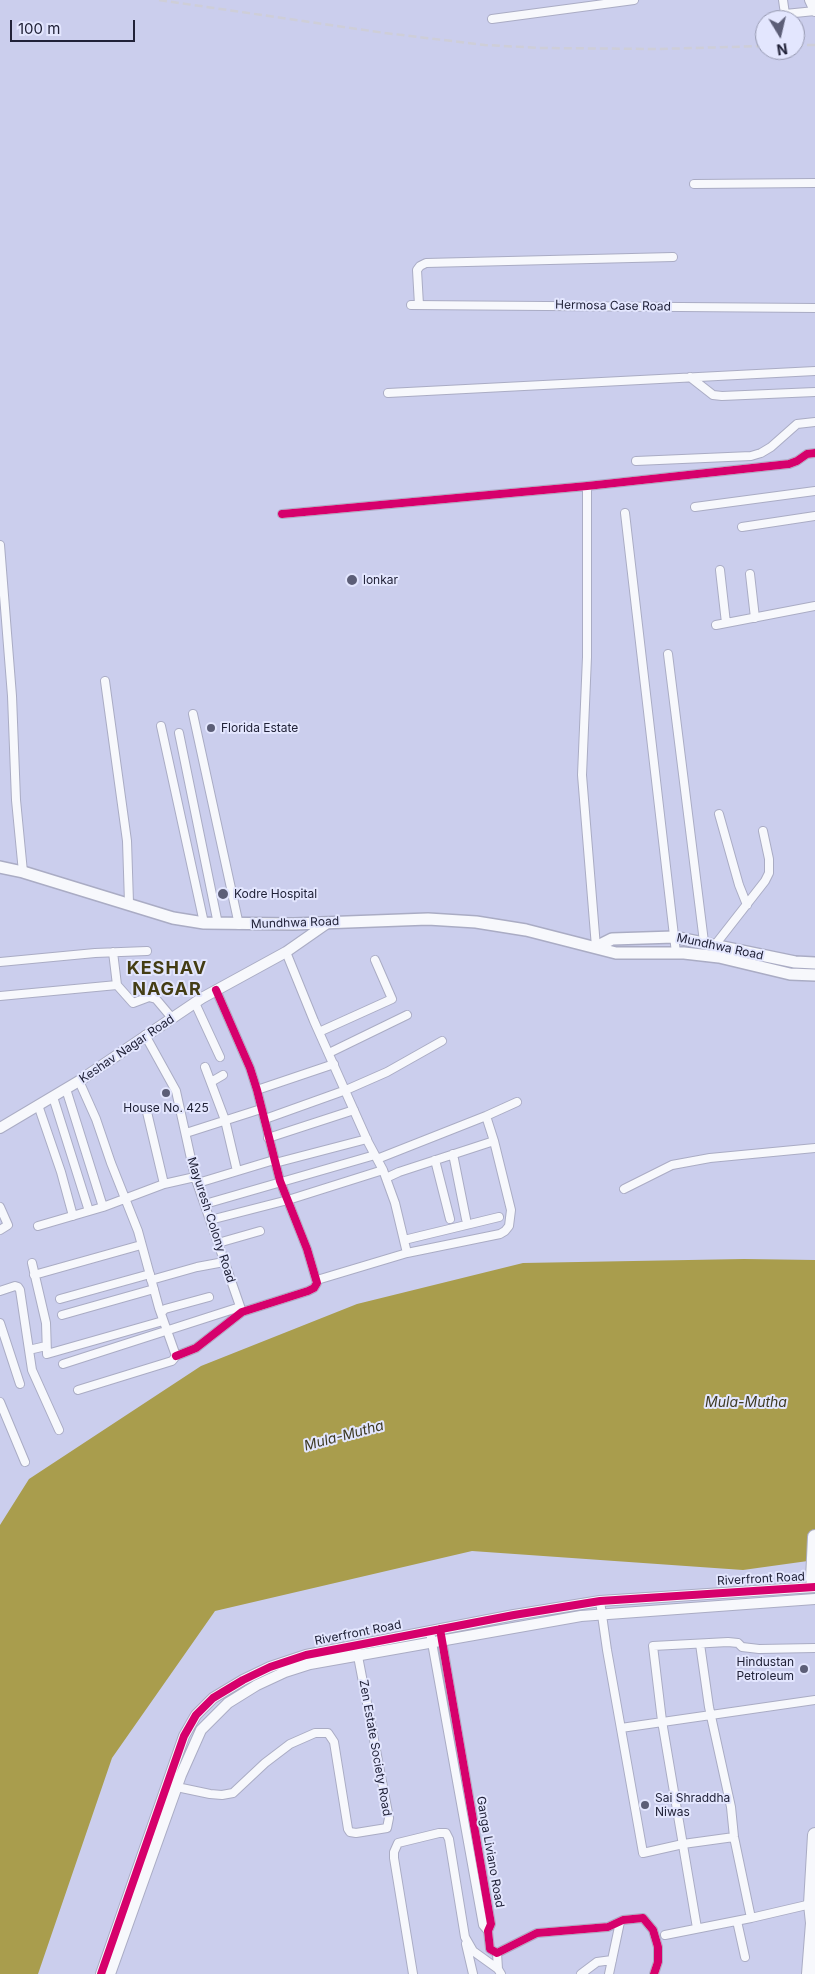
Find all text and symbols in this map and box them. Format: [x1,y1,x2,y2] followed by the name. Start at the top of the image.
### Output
[12,10,138,42] scale bar
[755,10,805,60] north arrow
[18,19,60,38] text: 100 m
[776,40,789,59] text: N
[555,298,671,314] street label: Hermosa Case Road
[345,573,359,587] marker: lonkar
[363,573,398,587] place label: lonkar
[221,721,298,735] place label: Florida Estate
[205,722,217,734] marker: Florida Estate
[216,887,230,901] marker: Kodre Hospital
[234,887,317,901] place label: Kodre Hospital
[251,914,339,932] street label: Mundhwa Road
[675,931,765,963] street label: Mundhwa Road
[126,958,208,1001] district label: KESHAV NAGAR
[77,1012,177,1086] street label: Keshav Nagar Road
[160,1087,172,1099] marker: House No. 425
[123,1101,209,1115] place label: House No. 425
[184,1155,238,1285] street label: Mayuresh Colony Road
[705,1395,787,1411] water label: Mula-Mutha
[302,1417,386,1455] water label: Mula-Mutha
[717,1570,805,1588] street label: Riverfront Road
[313,1618,403,1648] street label: Riverfront Road
[736,1655,794,1683] place label: Hindustan Petroleum
[798,1663,810,1675] marker: Hindustan Petroleum
[356,1679,394,1817] street label: Zen Estate Society Road
[655,1791,730,1819] place label: Sai Shraddha Niwas
[473,1795,507,1909] street label: Ganga Liviano Road
[639,1799,651,1811] marker: Sai Shraddha Niwas

